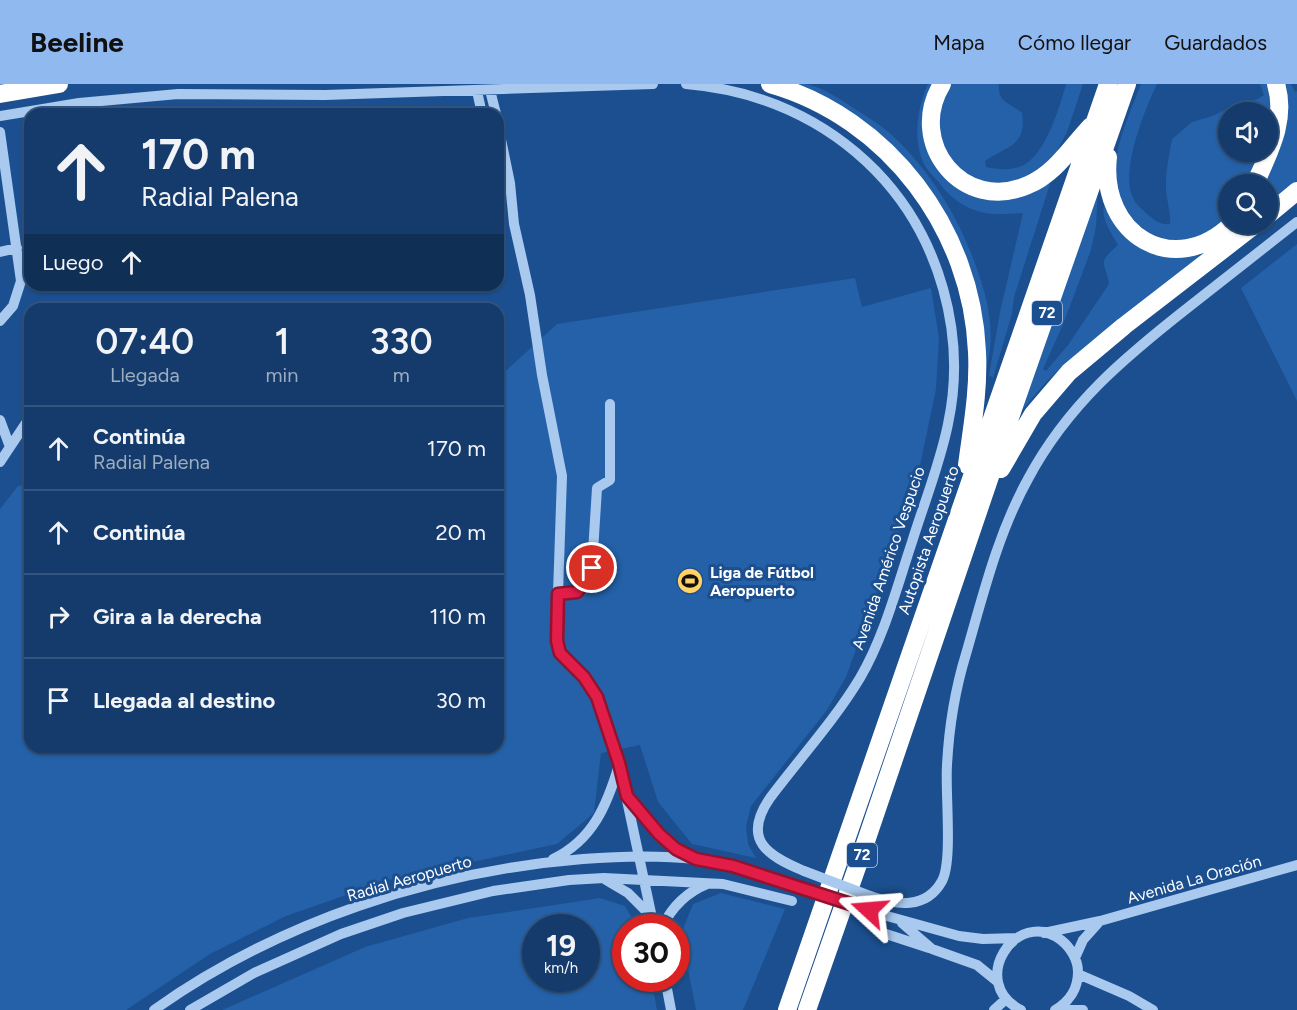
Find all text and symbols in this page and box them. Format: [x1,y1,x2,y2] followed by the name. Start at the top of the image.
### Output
[30,25,124,59] text: Beeline
[933,30,985,55] text: Mapa
[1018,30,1131,55] text: Cómo llegar
[1164,30,1267,55] text: Guardados
[1218,102,1278,234] map controls
[1218,102,1278,162] button: sound
[141,129,256,180] text: 170 m
[42,132,120,210] icon: ahead
[1218,174,1278,234] button: search
[141,180,299,213] text: Radial Palena
[115,246,148,279] icon: ahead
[42,249,103,276] text: Luego
[1032,301,1062,325] road number: 72
[95,320,194,363] text: 07:40
[274,320,290,363] text: 1
[370,320,433,363] text: 330
[110,363,180,387] text: Llegada
[266,363,298,387] text: min
[393,363,410,387] text: m
[93,423,186,450] text: Continúa
[42,432,75,465] icon: ahead
[427,435,486,462] text: 170 m
[93,450,210,474] text: Radial Palena
[894,463,963,617] street label: Autopista Aeropuerto
[848,464,929,652] street label: Avenida Américo Vespucio
[42,516,75,549] icon: ahead
[93,519,186,546] text: Continúa
[435,519,486,546] text: 20 m
[566,542,617,593] pin
[575,551,608,584] icon: arrive
[710,563,814,600] place label: Liga de Fútbol Aeropuerto
[675,566,705,596] sports icon: Liga de Fútbol Aeropuerto
[42,600,75,633] icon: right
[93,603,262,630] text: Gira a la derecha
[430,603,486,630] text: 110 m
[42,684,75,717] icon: arrive
[93,687,275,714] text: Llegada al destino
[436,687,486,714] text: 30 m
[847,843,877,867] road number: 72
[1125,851,1263,908] street label: Avenida La Oración
[345,852,474,905] street label: Radial Aeropuerto
[837,878,901,942] position arrow
[612,914,690,992] speed limit sign: 30
[546,927,576,964] text: 19
[544,959,578,977] text: km/h

